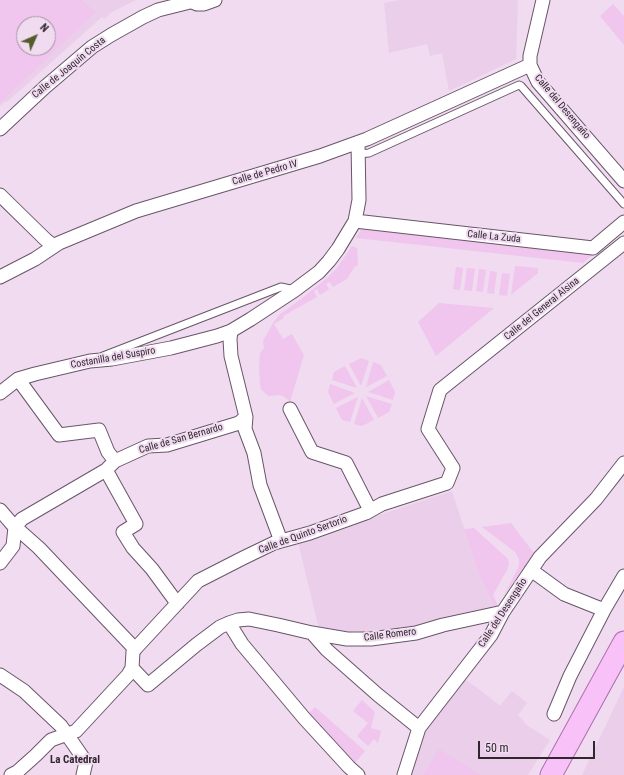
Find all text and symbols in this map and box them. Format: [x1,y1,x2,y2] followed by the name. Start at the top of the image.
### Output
[16,16,56,56] north arrow
[37,21,51,35] text: N
[30,35,108,101] street label: Calle de Joaquín Costa
[532,72,592,142] street label: Calle del Desengaño
[231,158,299,188] street label: Calle de Pedro IV
[467,228,521,246] street label: Calle La Zuda
[502,275,582,343] street label: Calle del General Alsina
[70,345,156,371] street label: Costanilla del Suspiro
[138,421,224,457] street label: Calle de San Bernardo
[257,513,349,557] street label: Calle de Quinto Sertorio
[476,576,530,650] street label: Calle del Desengaño
[363,626,417,644] street label: Calle Romero
[480,733,597,759] scale bar
[485,741,509,755] text: 50 m
[50,753,100,767] district label: La Catedral

